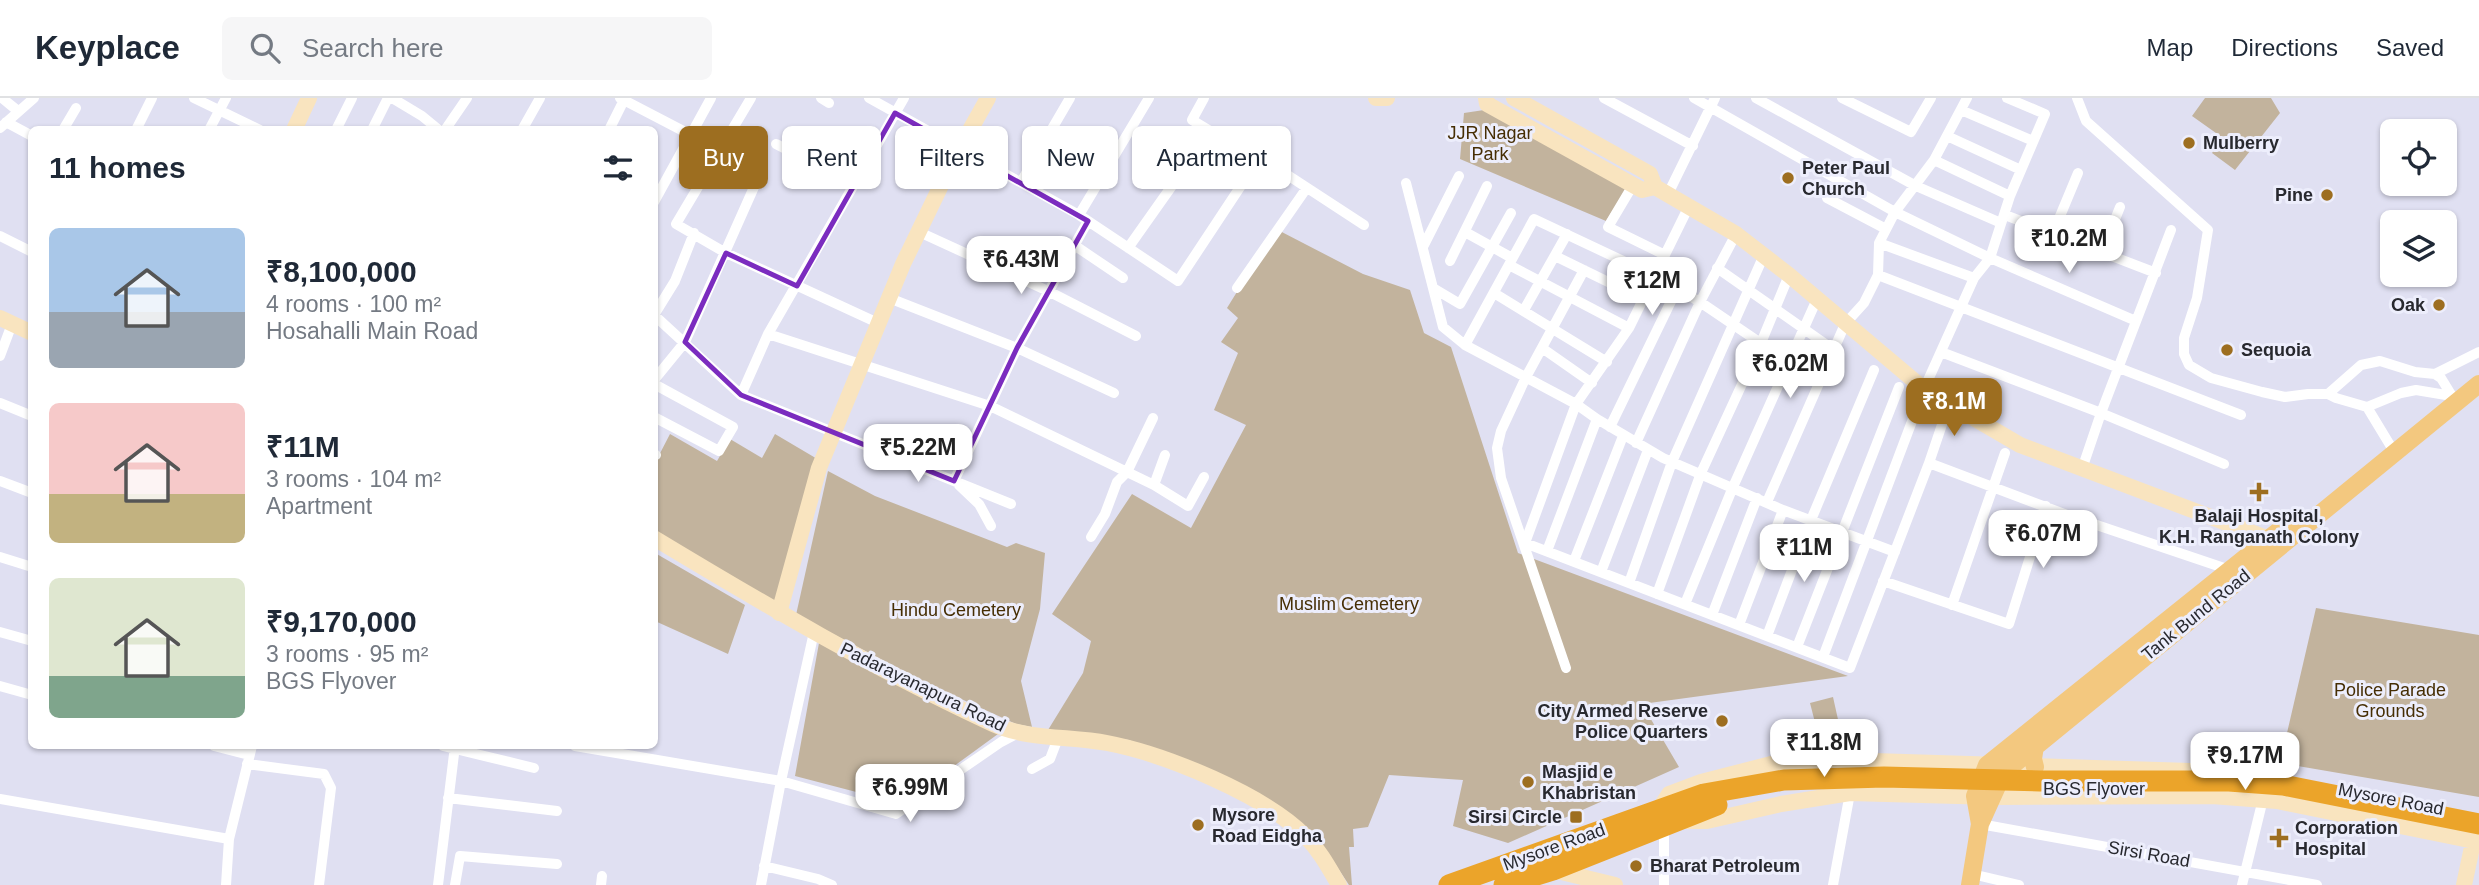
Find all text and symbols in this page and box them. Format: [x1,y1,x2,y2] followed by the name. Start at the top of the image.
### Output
[222,17,712,80] search box
[35,29,180,66] text: Keyplace
[246,29,284,67] icon: search
[302,33,444,63] text: Search here
[2147,34,2193,61] text: Map
[2231,34,2338,61] text: Directions
[2376,34,2444,61] text: Saved
[2380,119,2457,287] map controls
[2380,119,2457,196] button: locate
[1447,123,1533,164] park label: JJR Nagar Park
[679,126,768,189] chip: Buy
[782,126,881,189] chip: Rent
[895,126,1008,189] chip: Filters
[1022,126,1118,189] chip: New
[1132,126,1291,189] chip: Apartment
[2203,133,2279,153] place label: Mulberry
[2181,135,2197,151] marker: Mulberry
[599,149,637,187] icon: filters
[49,151,186,184] text: 11 homes
[1802,158,1890,199] place label: Peter Paul Church
[1780,170,1796,186] marker: Peter Paul Church
[2275,185,2313,205] place label: Pine
[2319,187,2335,203] marker: Pine
[2380,210,2457,287] button: layers
[2012,216,2126,275] pin: ₹10.2M
[2030,225,2108,251] text: ₹10.2M
[964,236,1078,296] pin: ₹6.43M
[982,246,1060,272] text: ₹6.43M
[266,255,417,288] text: ₹8,100,000
[105,256,189,340] icon: home
[1611,258,1693,317] pin: ₹12M
[1623,267,1681,293] text: ₹12M
[266,291,441,317] text: 4 rooms · 100 m²
[2391,295,2426,315] place label: Oak
[2431,297,2447,313] marker: Oak
[266,318,478,344] text: Hosahalli Main Road
[2241,340,2312,360] place label: Sequoia
[1733,341,1847,400] pin: ₹6.02M
[2219,342,2235,358] marker: Sequoia
[1751,350,1829,376] text: ₹6.02M
[1905,378,2003,438] pin: ₹8.1M
[1922,388,1986,414] text: ₹8.1M
[861,424,975,484] pin: ₹5.22M
[266,430,340,463] text: ₹11M
[105,431,189,515] icon: home
[879,434,957,460] text: ₹5.22M
[266,466,441,492] text: 3 rooms · 104 m²
[2249,482,2269,502] marker: Balaji Hospital, K.H. Ranganath Colony
[266,493,372,519] text: Apartment
[2159,506,2359,547] place label: Balaji Hospital, K.H. Ranganath Colony
[1986,510,2100,570] pin: ₹6.07M
[2004,520,2082,546] text: ₹6.07M
[1763,524,1845,584] pin: ₹11M
[1776,534,1832,560] text: ₹11M
[2138,565,2254,665] street label: Tank Bund Road
[1279,594,1419,614] park label: Muslim Cemetery
[891,600,1021,620] park label: Hindu Cemetery
[266,605,417,638] text: ₹9,170,000
[105,606,189,690] icon: home
[837,638,1009,736] street label: Padarayanapura Road
[266,641,428,667] text: 3 rooms · 95 m²
[266,668,396,694] text: BGS Flyover
[2334,680,2446,721] park label: Police Parade Grounds
[1538,701,1708,742] place label: City Armed Reserve Police Quarters
[1714,713,1730,729] marker: City Armed Reserve Police Quarters
[1767,720,1881,779] pin: ₹11.8M
[1786,729,1862,755] text: ₹11.8M
[2188,732,2302,792] pin: ₹9.17M
[2206,742,2284,768] text: ₹9.17M
[1542,762,1636,803] place label: Masjid e Khabristan
[853,764,967,824] pin: ₹6.99M
[871,774,949,800] text: ₹6.99M
[1520,774,1536,790] marker: Masjid e Khabristan
[2043,779,2145,799] street label: BGS Flyover
[2337,779,2445,819] street label: Mysore Road
[1212,805,1323,846] place label: Mysore Road Eidgha
[1468,807,1562,827] place label: Sirsi Circle
[1568,809,1584,825] marker: Sirsi Circle
[1190,817,1206,833] marker: Mysore Road Eidgha
[2295,818,2398,859] place label: Corporation Hospital
[1500,819,1608,875] street label: Mysore Road
[2269,828,2289,848] marker: Corporation Hospital
[2106,837,2192,871] street label: Sirsi Road
[1650,856,1800,876] place label: Bharat Petroleum
[1628,858,1644,874] marker: Bharat Petroleum

